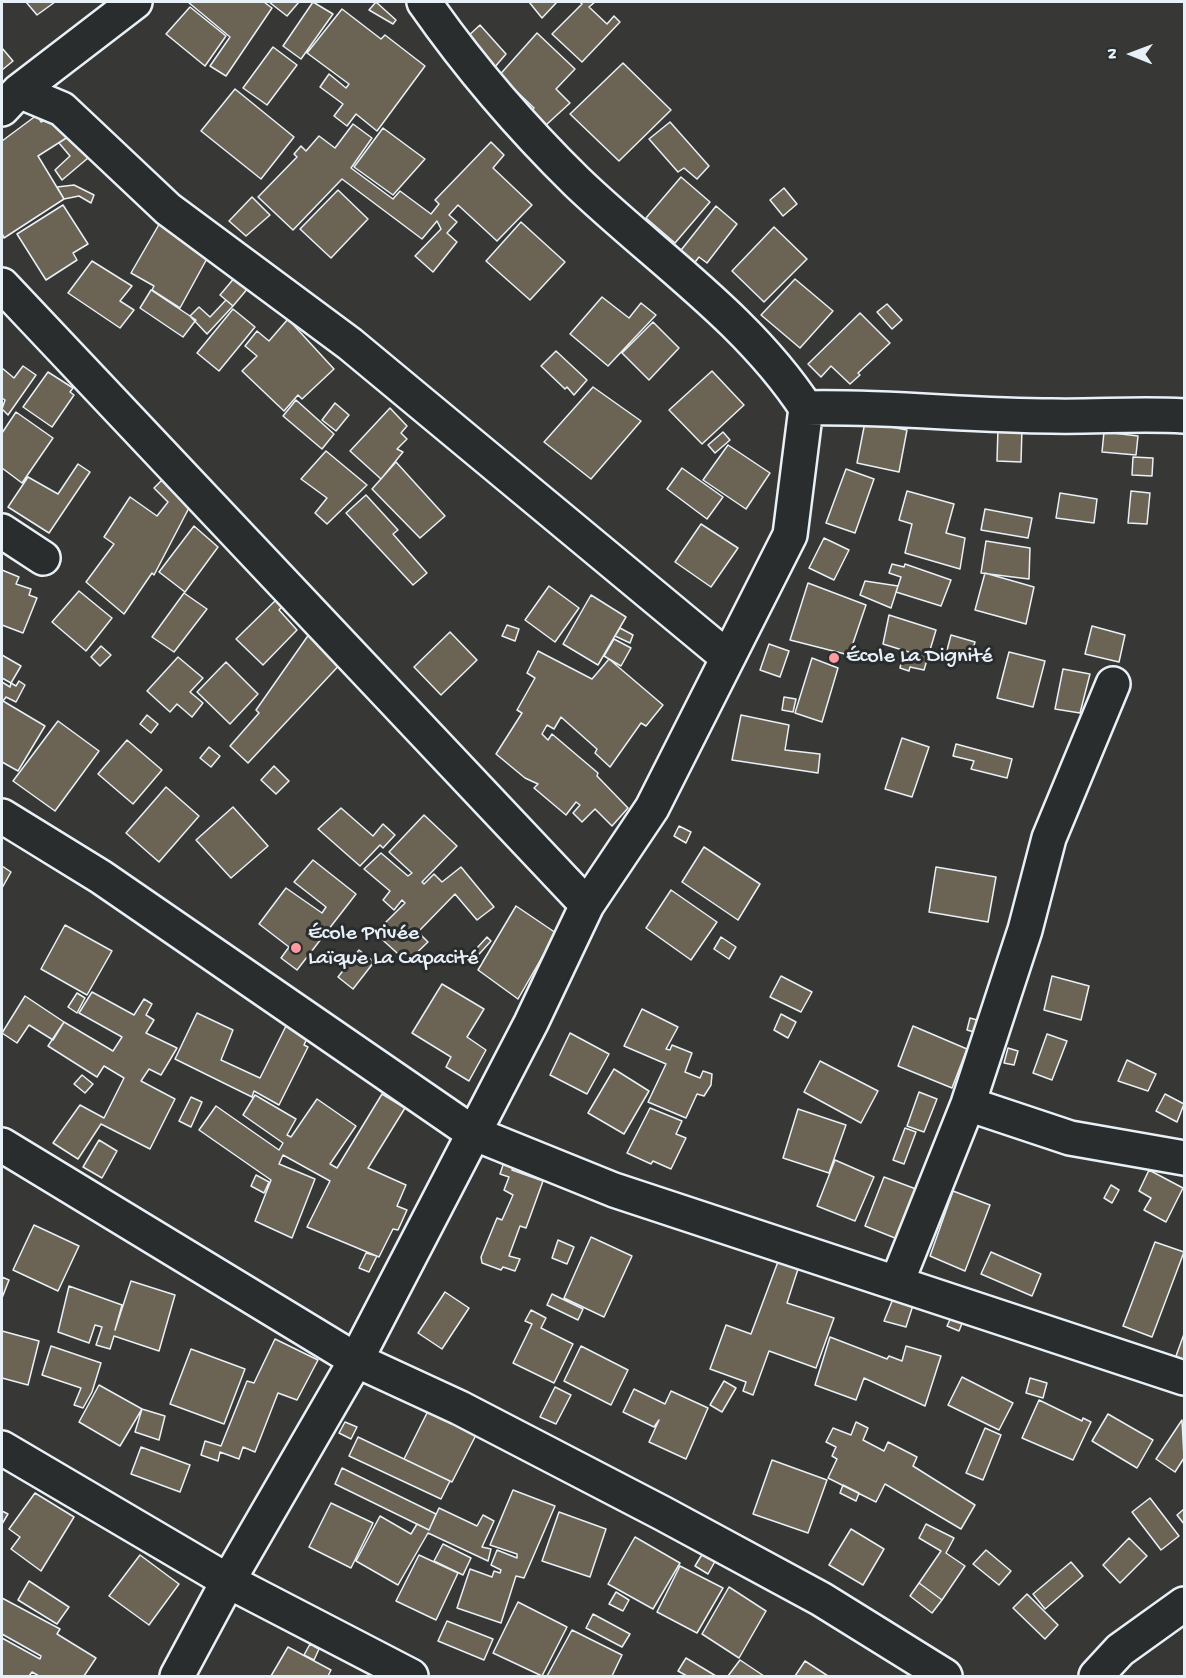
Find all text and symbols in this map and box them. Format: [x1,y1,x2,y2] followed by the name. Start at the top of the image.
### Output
[1102,24,1162,84] north arrow
[1104,48,1123,59] text: N
[846,645,993,671] place label: École La Dignité
[827,651,841,665] marker: École La Dignité
[308,922,478,974] place label: École Privée Laïque La Capacité
[289,941,303,955] marker: École Privée Laïque La Capacité

